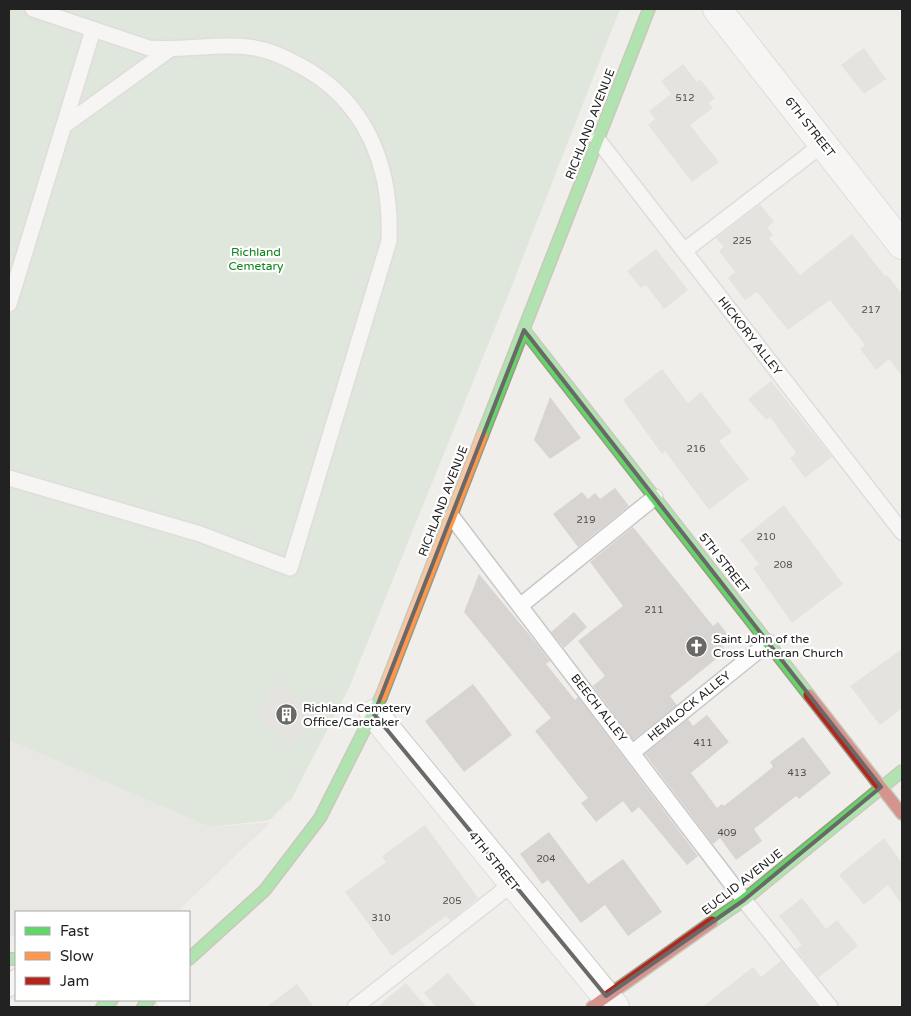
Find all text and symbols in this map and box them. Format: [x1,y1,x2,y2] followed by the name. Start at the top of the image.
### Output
[562,66,618,181] street label: RICHLAND AVENUE
[676,92,694,104] house number: 512
[782,94,838,160] street label: 6TH STREET
[733,235,751,247] house number: 225
[228,245,284,273] park label: Richland Cemetary
[715,294,785,378] street label: HICKORY ALLEY
[862,304,880,316] house number: 217
[415,443,471,558] street label: RICHLAND AVENUE
[687,443,705,455] house number: 216
[577,514,595,526] house number: 219
[696,530,752,596] street label: 5TH STREET
[757,531,775,543] house number: 210
[774,559,792,571] house number: 208
[645,604,663,616] house number: 211
[713,632,843,660] place label: Saint John of the Cross Lutheran Church
[685,634,709,658] church icon: Saint John of the Cross Lutheran Church
[645,668,734,744] street label: HEMLOCK ALLEY
[568,671,630,745] street label: BEECH ALLEY
[303,701,412,729] place label: Richland Cemetery Office/Caretaker
[275,703,299,727] building icon: Richland Cemetery Office/Caretaker
[694,737,712,749] house number: 411
[788,767,806,779] house number: 413
[718,827,736,839] house number: 409
[466,828,523,894] street label: 4TH STREET
[699,846,785,918] street label: EUCLID AVENUE
[537,853,555,865] house number: 204
[443,895,461,907] house number: 205
[15,911,190,1001] legend
[372,912,390,924] house number: 310
[60,922,90,940] text: Fast
[60,947,94,965] text: Slow
[60,972,89,990] text: Jam

